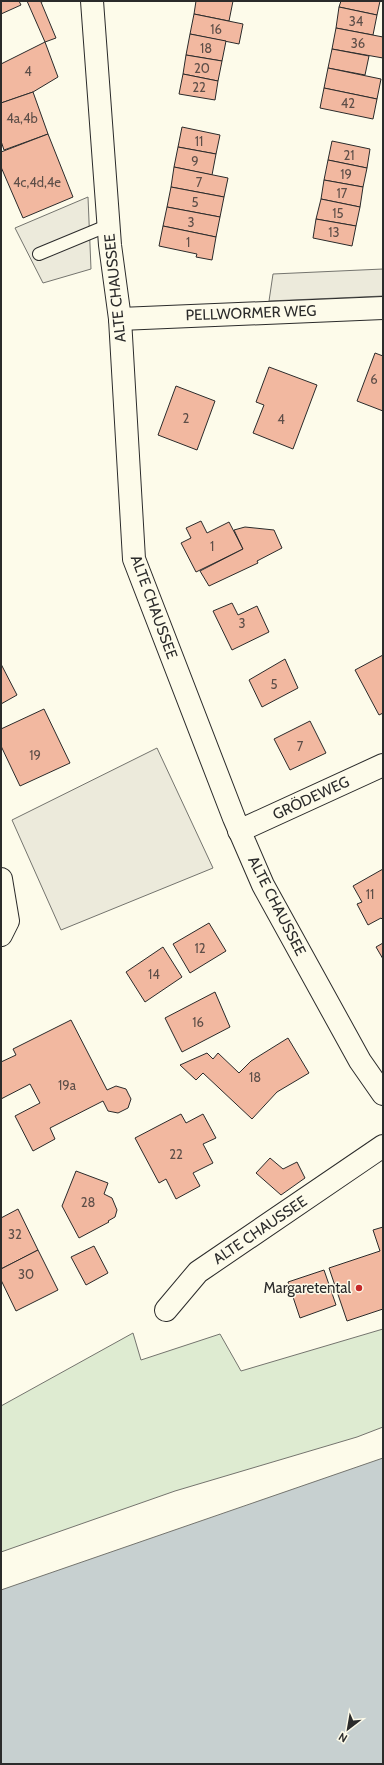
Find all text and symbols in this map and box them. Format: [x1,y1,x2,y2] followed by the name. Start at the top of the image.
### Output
[349,13,364,29] house number: 34
[210,21,222,37] house number: 16
[351,35,365,51] house number: 36
[200,40,212,56] house number: 18
[194,60,210,76] house number: 20
[24,63,32,79] house number: 4
[192,79,206,95] house number: 22
[341,95,355,111] house number: 42
[6,110,38,126] house number: 4a,4b
[195,133,203,149] house number: 11
[343,147,355,163] house number: 21
[191,153,199,169] house number: 9
[340,166,352,182] house number: 19
[13,174,61,190] house number: 4c,4d,4e
[196,174,203,190] house number: 7
[337,185,348,201] house number: 17
[191,194,199,210] house number: 5
[332,205,344,221] house number: 15
[187,214,195,230] house number: 3
[328,224,340,240] house number: 13
[100,233,130,343] street label: ALTE CHAUSSEE
[186,234,190,250] house number: 1
[185,302,317,324] street label: PELLWORMER WEG
[370,371,378,387] house number: 6
[183,410,190,426] house number: 2
[277,411,285,427] house number: 4
[210,538,214,554] house number: 1
[127,553,181,661] street label: ALTE CHAUSSEE
[238,615,246,631] house number: 3
[270,676,278,692] house number: 5
[297,738,304,754] house number: 7
[29,747,41,763] house number: 19
[270,772,352,824] street label: GRÖDEWEG
[244,853,310,959] street label: ALTE CHAUSSEE
[366,886,374,902] house number: 11
[194,940,206,956] house number: 12
[148,966,160,982] house number: 14
[192,1014,204,1030] house number: 16
[249,1069,261,1085] house number: 18
[58,1077,77,1093] house number: 19a
[169,1146,183,1162] house number: 22
[210,1192,310,1268] street label: ALTE CHAUSSEE
[81,1194,95,1210] house number: 28
[8,1226,22,1242] house number: 32
[18,1266,34,1282] house number: 30
[263,1279,351,1297] place label: Margaretental
[354,1283,364,1293] marker: Margaretental
[328,1709,368,1749] north arrow
[336,1730,350,1746] text: N

